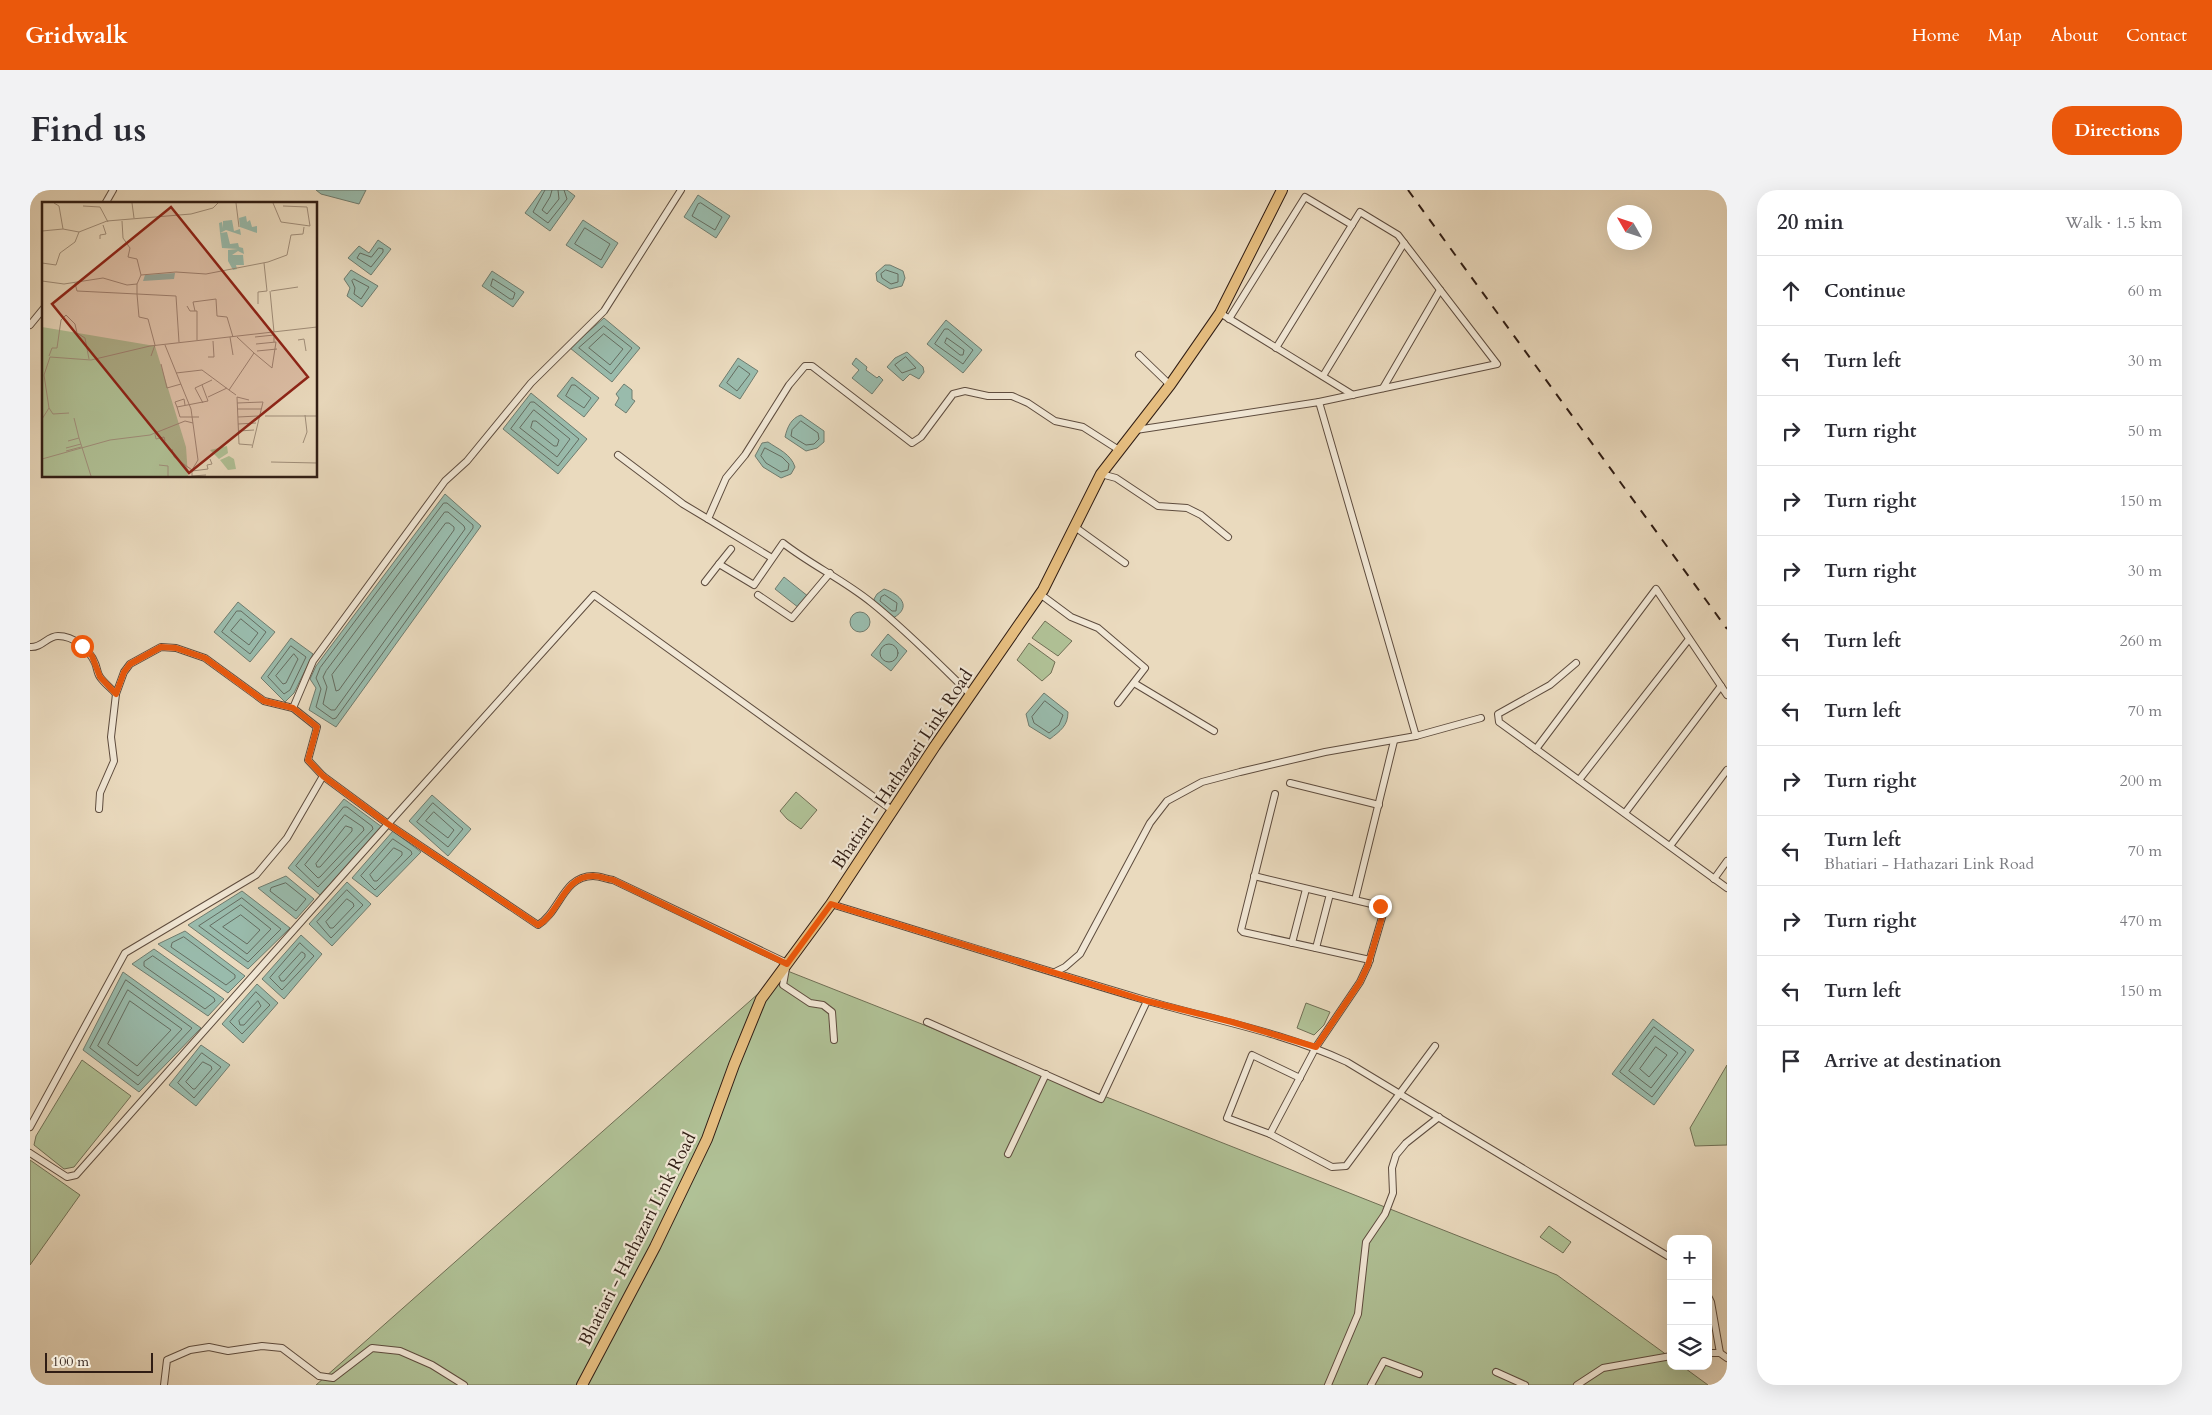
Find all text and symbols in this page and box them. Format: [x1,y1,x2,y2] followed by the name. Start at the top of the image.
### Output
[25,19,128,52] text: Gridwalk
[1912,23,1960,48] text: Home
[1988,23,2022,48] text: Map
[2050,23,2098,48] text: About
[2126,23,2187,48] text: Contact
[30,106,146,154] text: Find us
[2052,106,2182,155] button: Directions
[42,202,318,478] inset map
[1607,205,1652,250] north arrow
[1777,208,1844,237] text: 20 min
[2065,212,2162,234] text: Walk · 1.5 km
[1777,277,1805,305] icon: ahead
[1824,278,1906,304] text: Continue
[2128,280,2162,302] text: 60 m
[1777,347,1805,375] icon: left
[1824,348,1901,374] text: Turn left
[2128,350,2162,372] text: 30 m
[1777,417,1805,445] icon: right
[1824,418,1916,444] text: Turn right
[2128,420,2162,442] text: 50 m
[1777,487,1805,515] icon: right
[1824,488,1916,514] text: Turn right
[2120,490,2162,512] text: 150 m
[1777,557,1805,585] icon: right
[1824,558,1916,584] text: Turn right
[2128,560,2162,582] text: 30 m
[1777,627,1805,655] icon: left
[1824,628,1901,654] text: Turn left
[2120,630,2162,652] text: 260 m
[71,635,94,658] route start
[826,664,979,874] street label: Bhatiari - Hathazari Link Road
[1777,697,1805,725] icon: left
[1824,698,1901,724] text: Turn left
[2128,700,2162,722] text: 70 m
[1777,767,1805,795] icon: right
[1824,768,1916,794] text: Turn right
[2120,770,2162,792] text: 200 m
[1824,827,1901,853] text: Turn left
[1777,837,1805,865] icon: left
[2128,840,2162,862] text: 70 m
[1824,853,2034,875] text: Bhatiari - Hathazari Link Road
[1369,895,1392,918] route end
[1777,907,1805,935] icon: right
[1824,908,1916,934] text: Turn right
[2120,910,2162,932] text: 470 m
[1777,977,1805,1005] icon: left
[1824,978,1901,1004] text: Turn left
[2120,980,2162,1002] text: 150 m
[1777,1047,1805,1075] icon: arrive
[1824,1048,2001,1074] text: Arrive at destination
[573,1128,702,1350] street label: Bhatiari - Hathazari Link Road
[1667,1235,1712,1370] map controls
[1667,1235,1712,1280] button: +
[1667,1280,1712,1325] button: −
[1667,1325,1712,1370] button: layers
[45,1350,152,1373] scale bar
[52,1352,89,1371] text: 100 m

